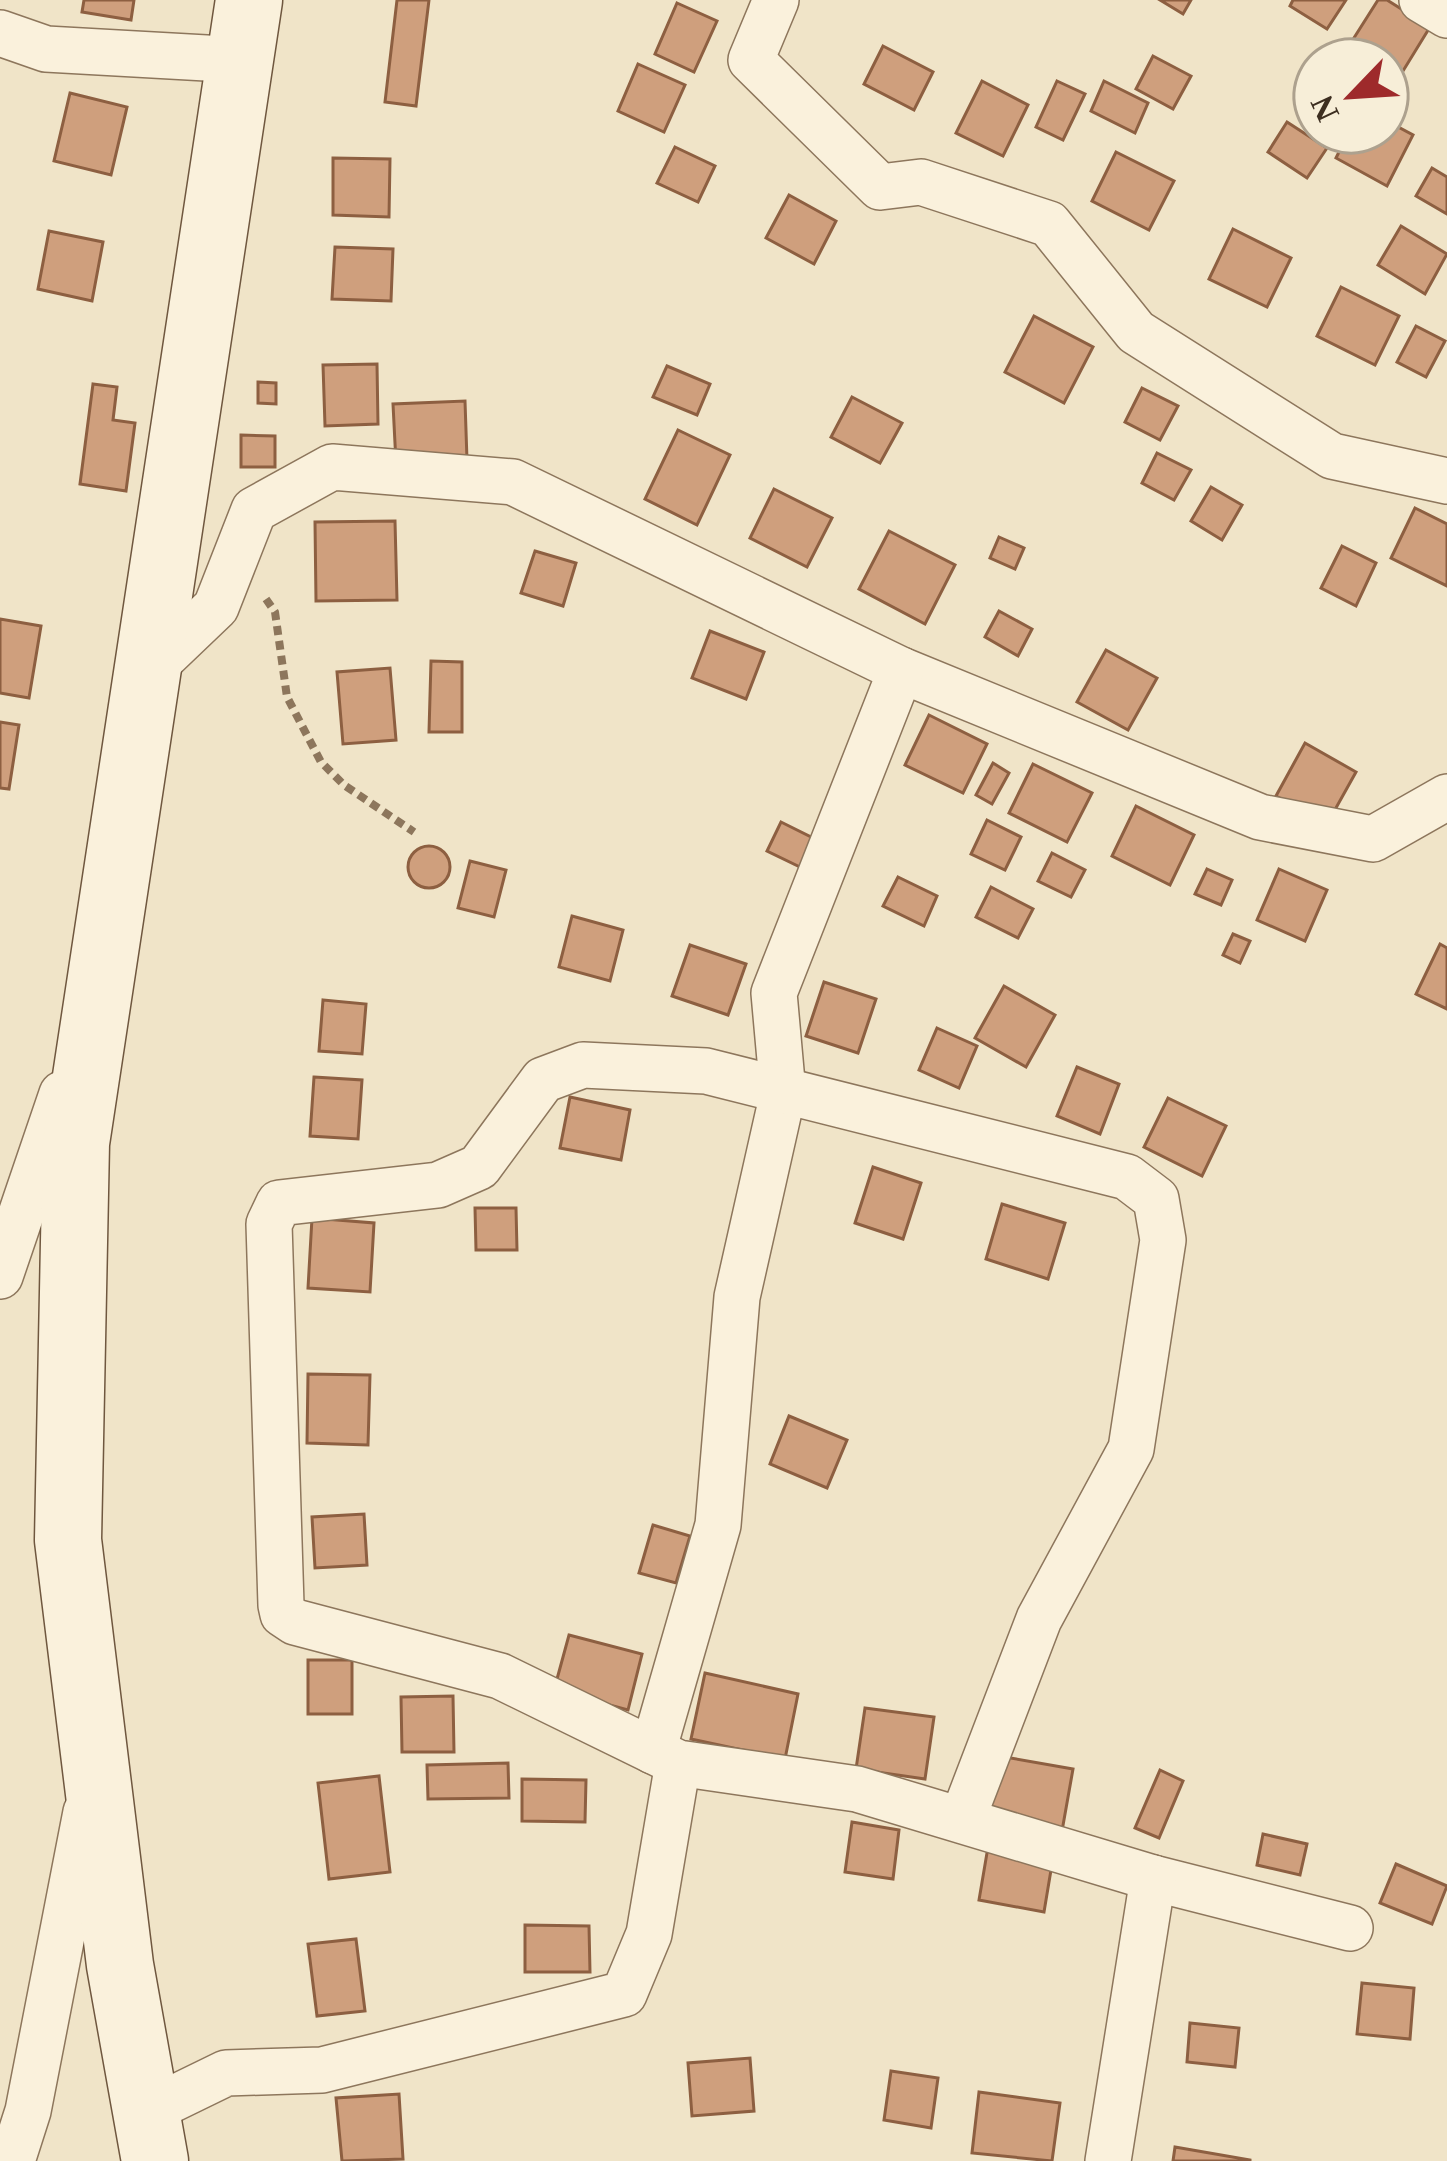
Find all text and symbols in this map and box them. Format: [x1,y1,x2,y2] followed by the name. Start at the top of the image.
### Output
[1291,36,1411,156] north arrow
[1303,90,1346,127] text: N

